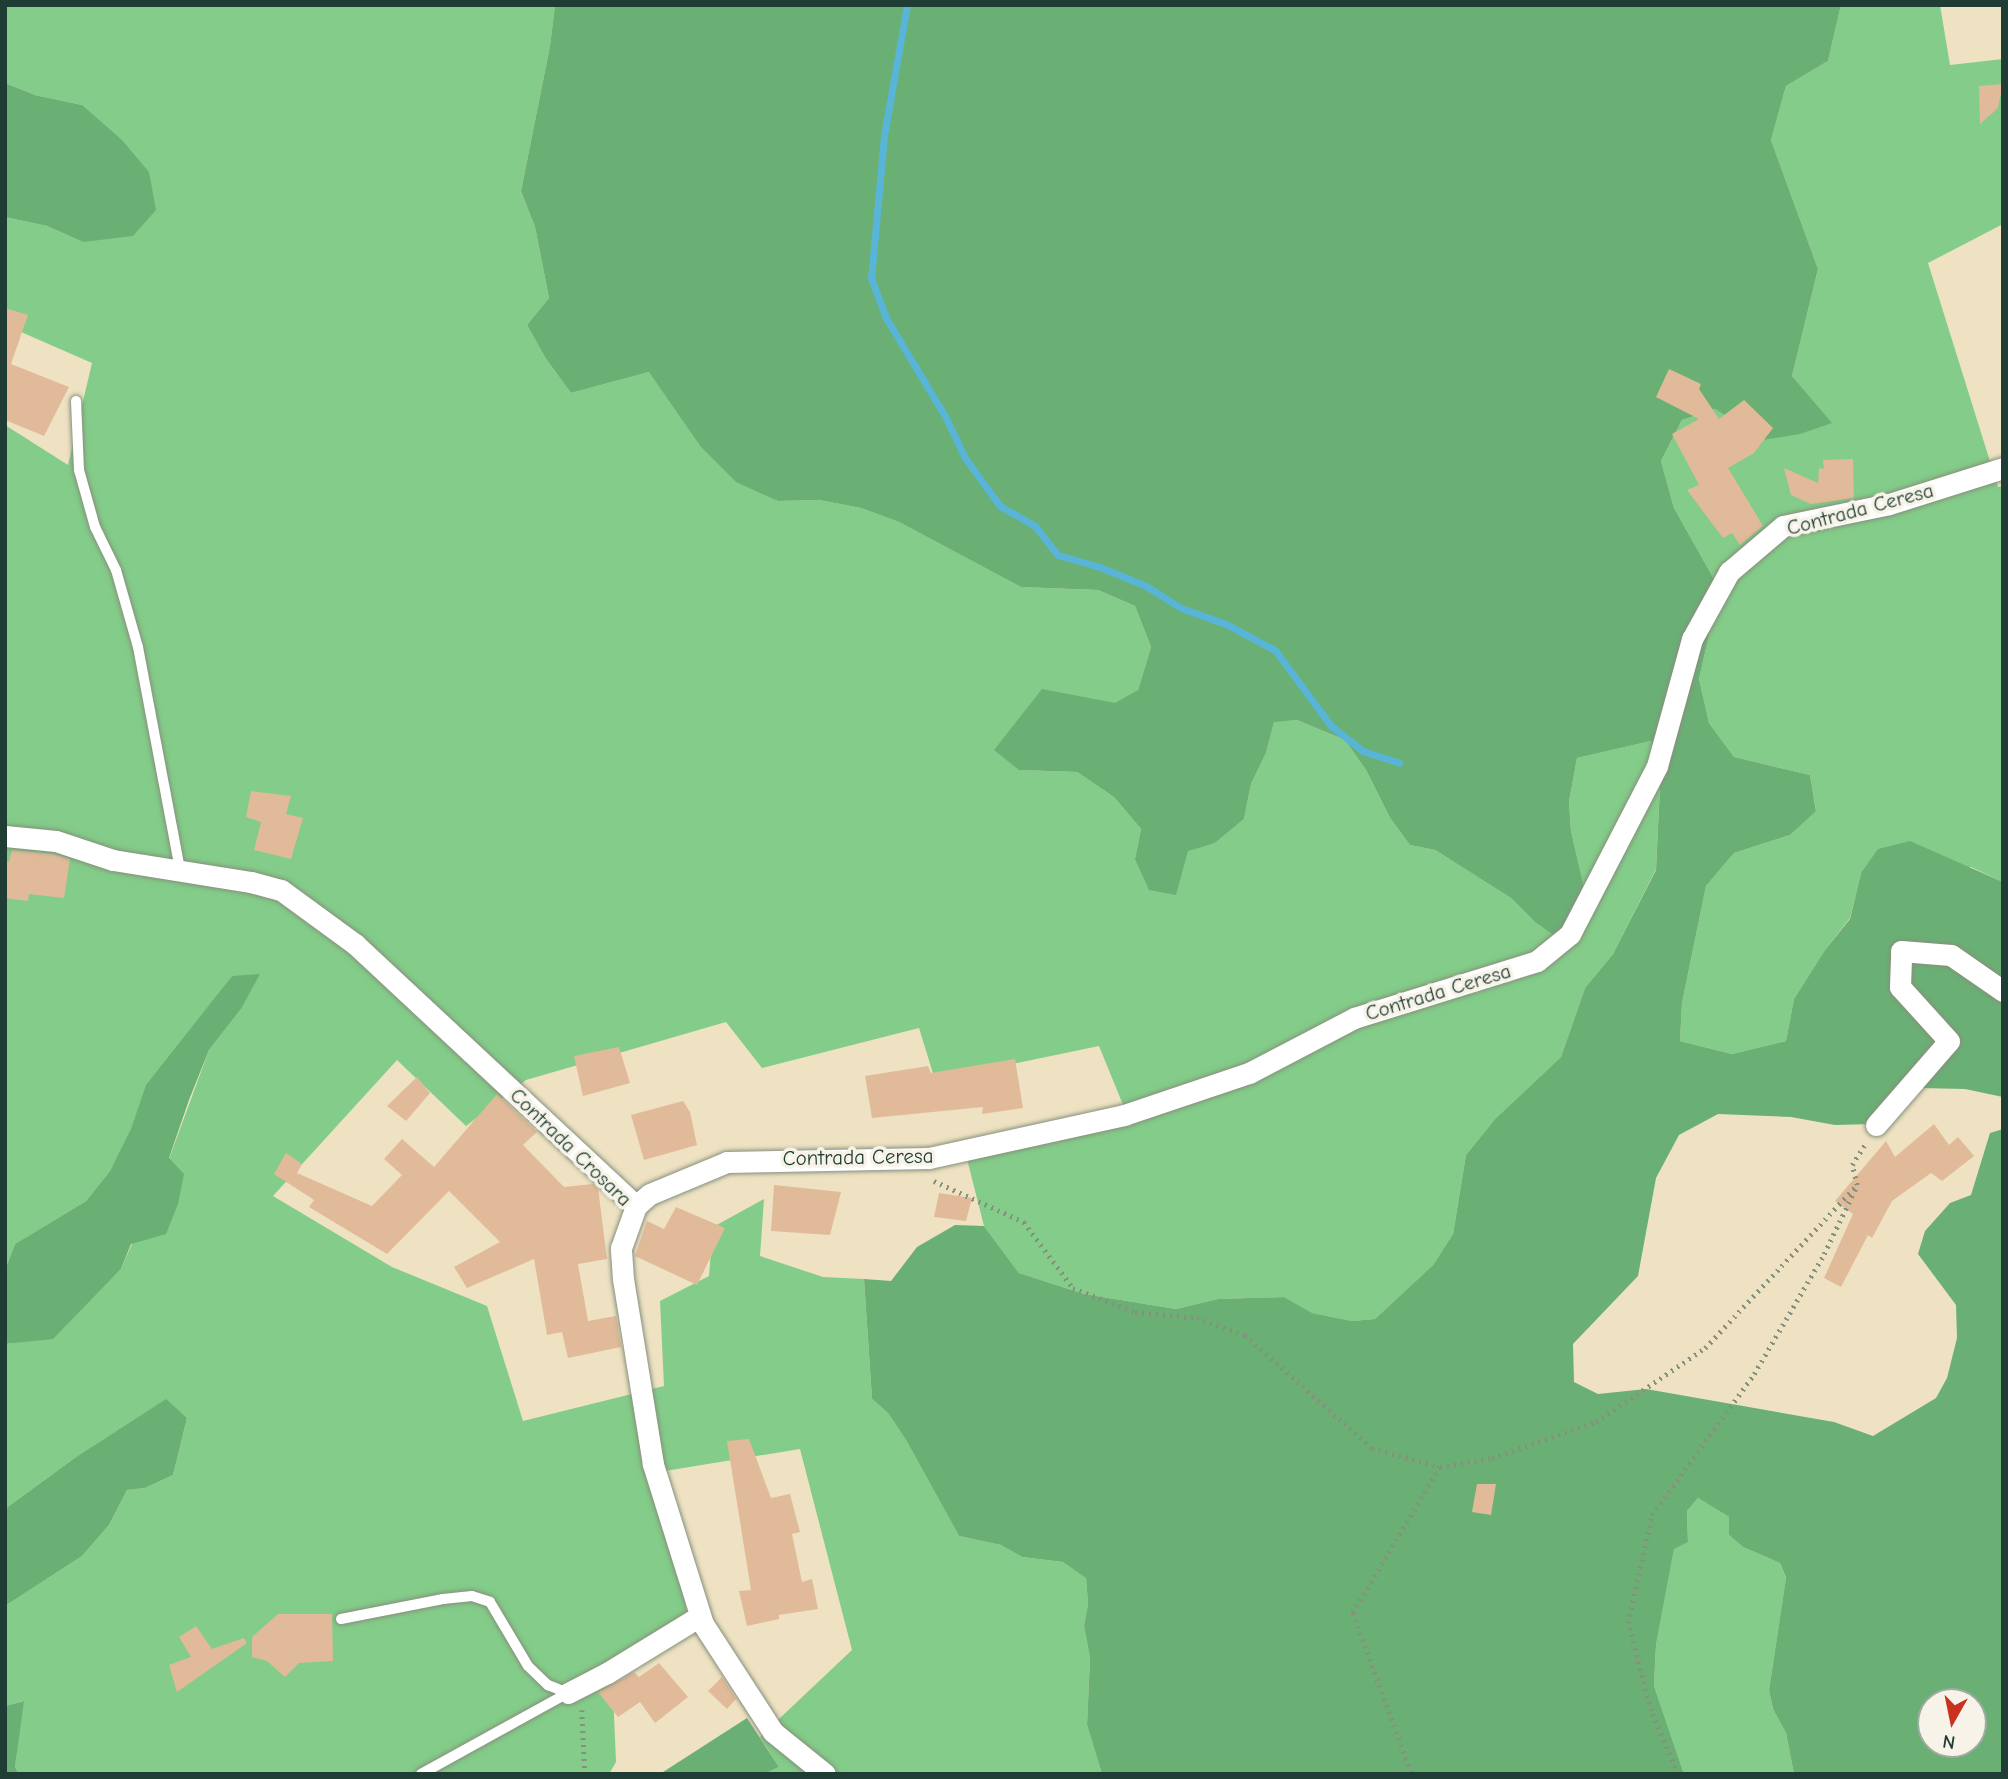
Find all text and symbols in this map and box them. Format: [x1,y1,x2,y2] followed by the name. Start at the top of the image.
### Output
[1784,477,1936,541] street label: Contrada Ceresa
[1362,958,1514,1026] street label: Contrada Ceresa
[505,1083,637,1211] street label: Contrada Crosara
[782,1143,934,1171] street label: Contrada Ceresa
[1917,1688,1987,1758] north arrow
[1941,1730,1957,1754] text: N

